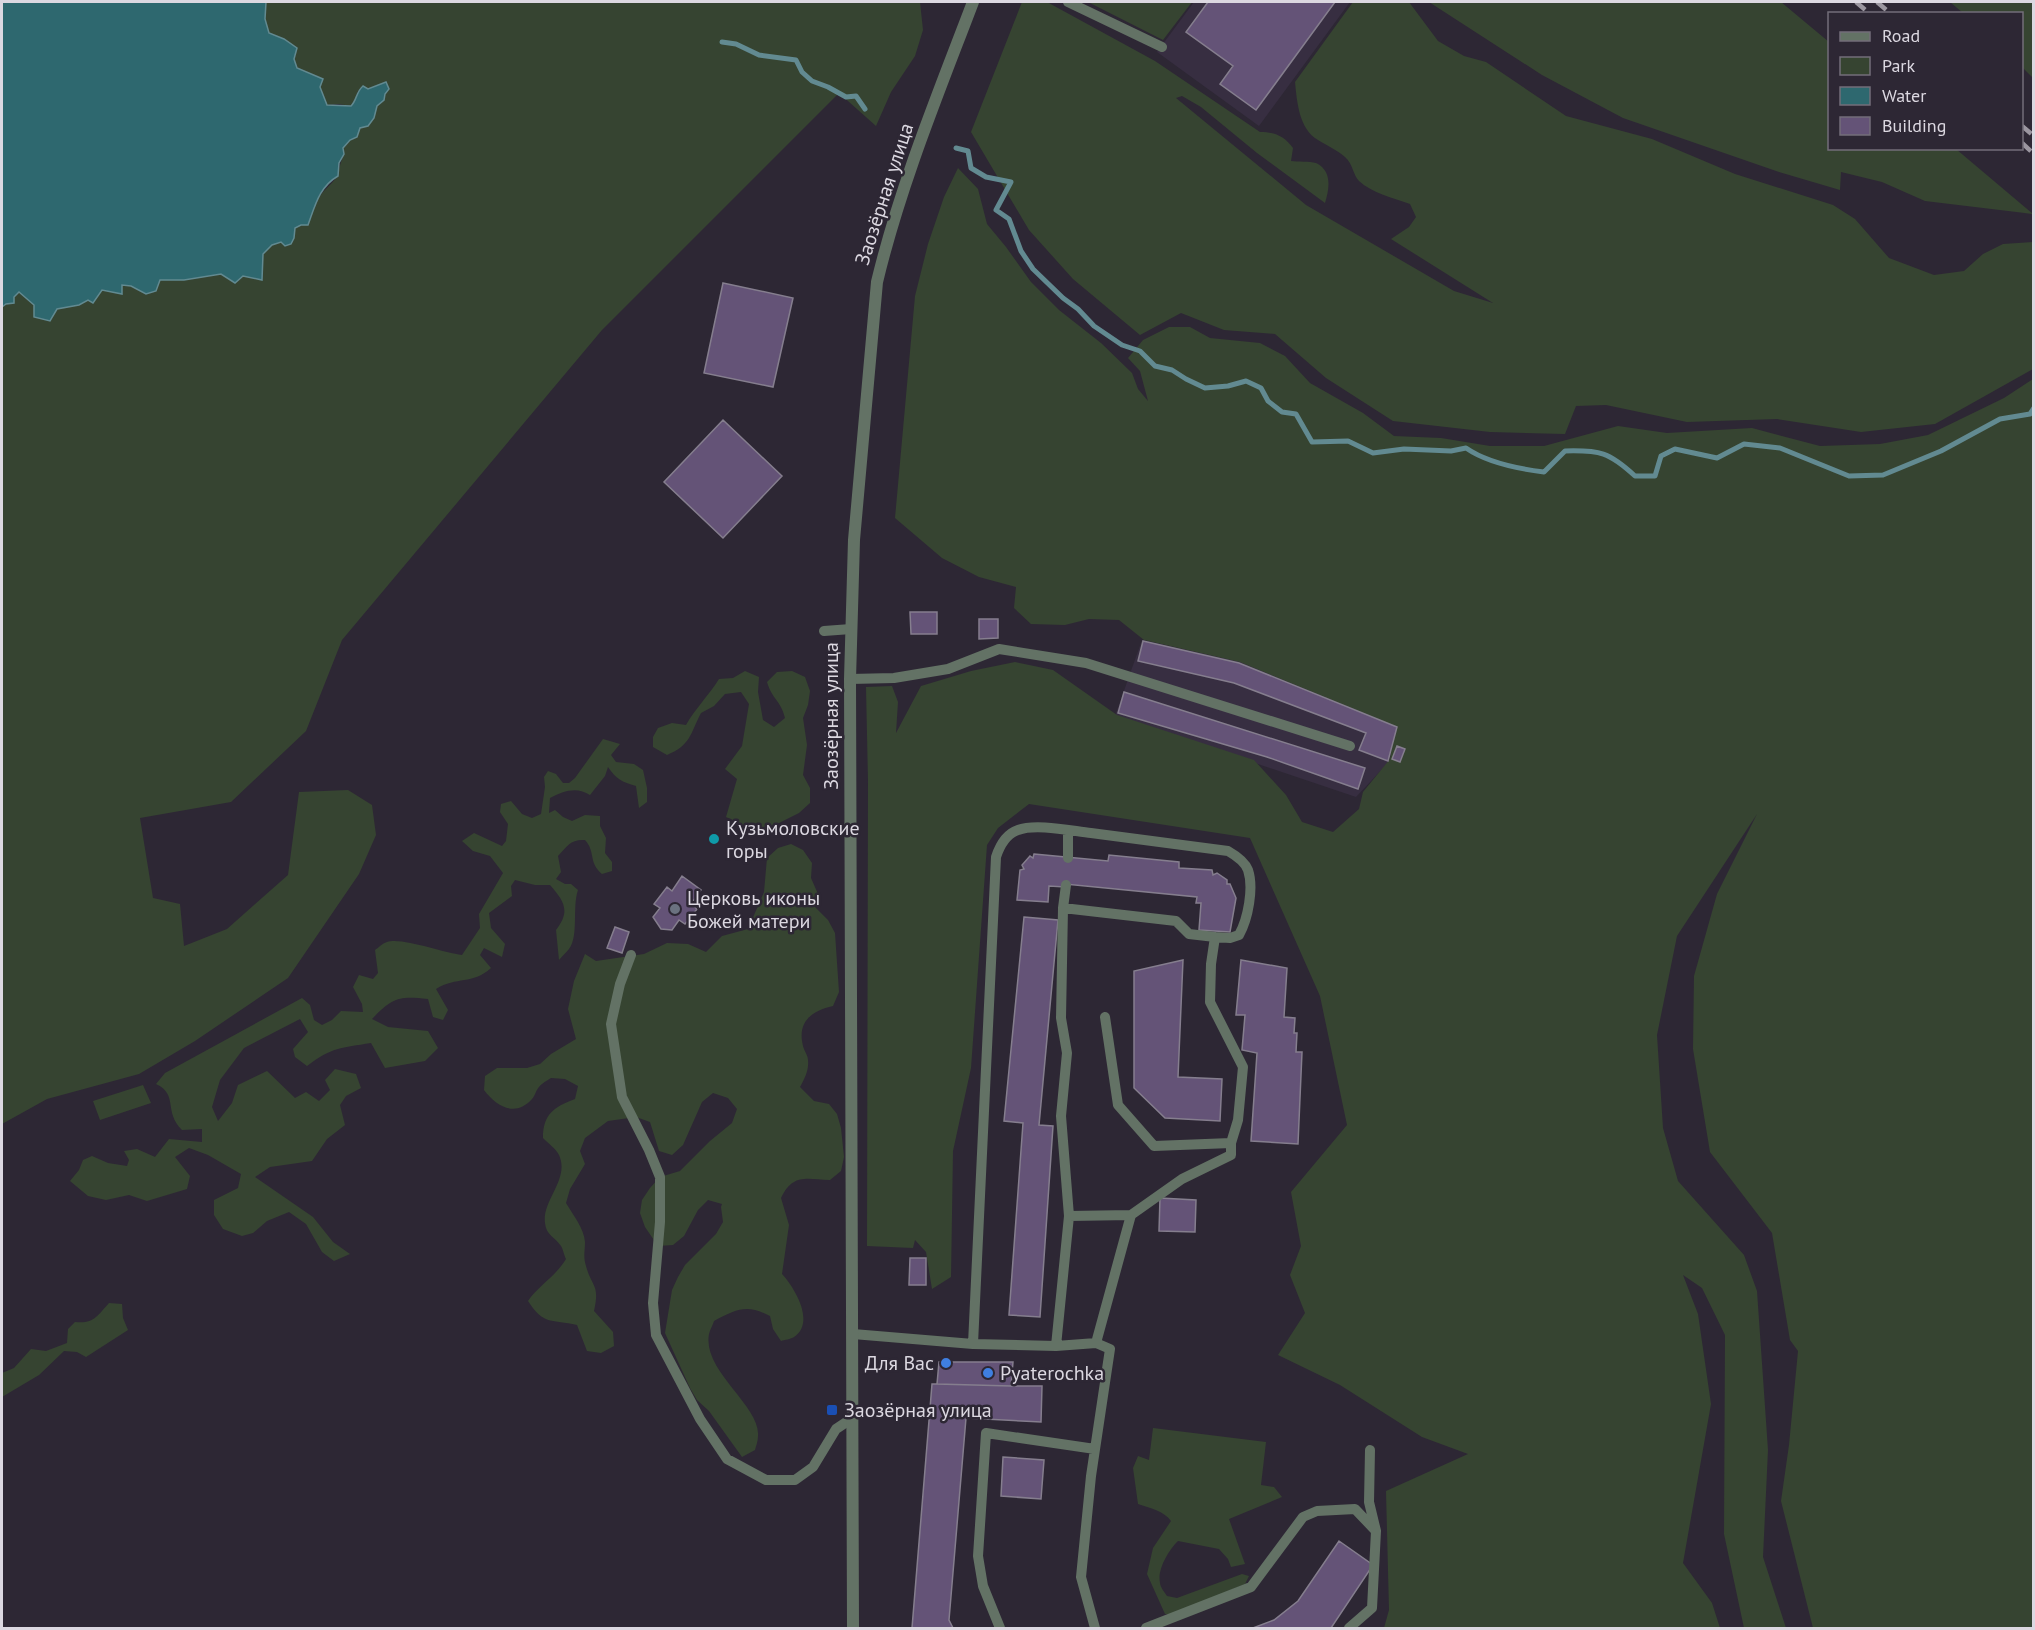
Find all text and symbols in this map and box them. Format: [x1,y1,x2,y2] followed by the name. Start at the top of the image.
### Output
[1828,12,2023,150] legend
[1882,24,1920,47] text: Road
[1882,54,1915,77] text: Park
[1882,84,1926,107] text: Water
[1882,114,1946,137] text: Building
[849,120,919,268] street label: Заозёрная улица
[818,642,844,790] street label: Заозёрная улица
[726,815,860,864] place label: Кузьмоловские горы
[707,832,721,846] marker: Кузьмоловские горы
[687,885,820,934] place label: Церковь иконы Божей матери
[668,902,682,916] marker: Церковь иконы Божей матери
[865,1350,934,1376] place label: Для Вас
[939,1356,953,1370] marker: Для Вас
[1000,1360,1104,1386] place label: Pyaterochka
[981,1366,995,1380] marker: Pyaterochka
[844,1397,992,1423] place label: Заозёрная улица
[825,1403,839,1417] marker: Заозёрная улица

